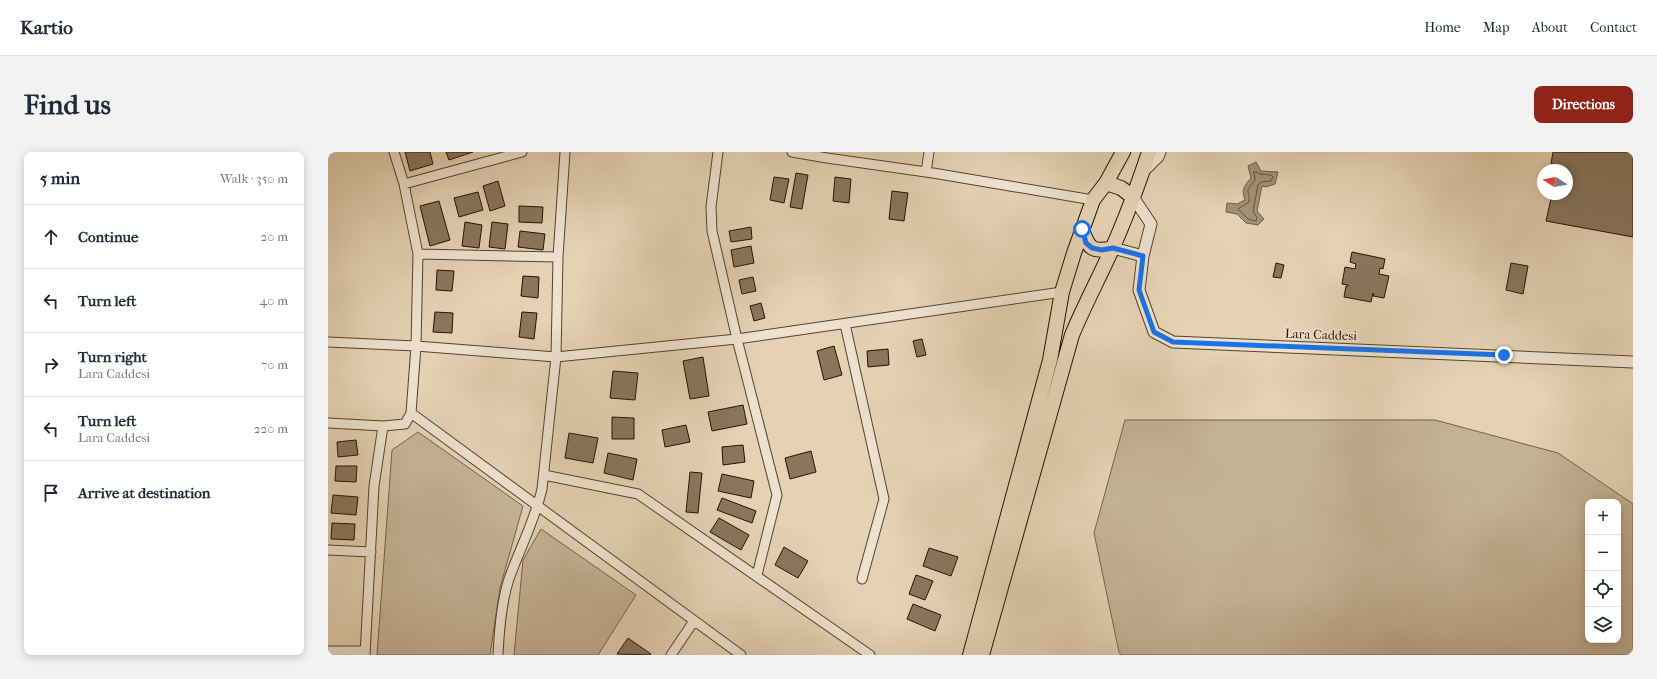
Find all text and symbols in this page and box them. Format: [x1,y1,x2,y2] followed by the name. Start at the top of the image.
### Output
[20,17,73,39] text: Kartio
[1424,19,1461,36] text: Home
[1483,19,1510,36] text: Map
[1532,19,1568,36] text: About
[1590,19,1637,36] text: Contact
[1534,86,1633,123] button: Directions
[24,88,111,121] text: Find us
[1537,164,1573,200] north arrow
[40,168,80,188] text: 5 min
[220,171,288,186] text: Walk · 350 m
[1073,220,1091,238] route start
[40,226,62,248] icon: ahead
[78,228,138,246] text: Continue
[261,229,288,244] text: 20 m
[40,290,62,312] icon: left
[78,292,136,310] text: Turn left
[260,293,288,308] text: 40 m
[1285,326,1357,343] street label: Lara Caddesi
[1495,346,1513,364] route end
[78,348,147,366] text: Turn right
[40,354,62,376] icon: right
[261,357,288,372] text: 70 m
[78,366,150,381] text: Lara Caddesi
[78,412,136,430] text: Turn left
[40,418,62,440] icon: left
[254,421,288,436] text: 220 m
[78,430,150,445] text: Lara Caddesi
[40,482,62,504] icon: arrive
[78,484,210,502] text: Arrive at destination
[1585,499,1621,643] map controls
[1585,499,1621,535] button: +
[1585,535,1621,571] button: −
[1585,571,1621,607] button: locate
[1585,607,1621,643] button: layers

